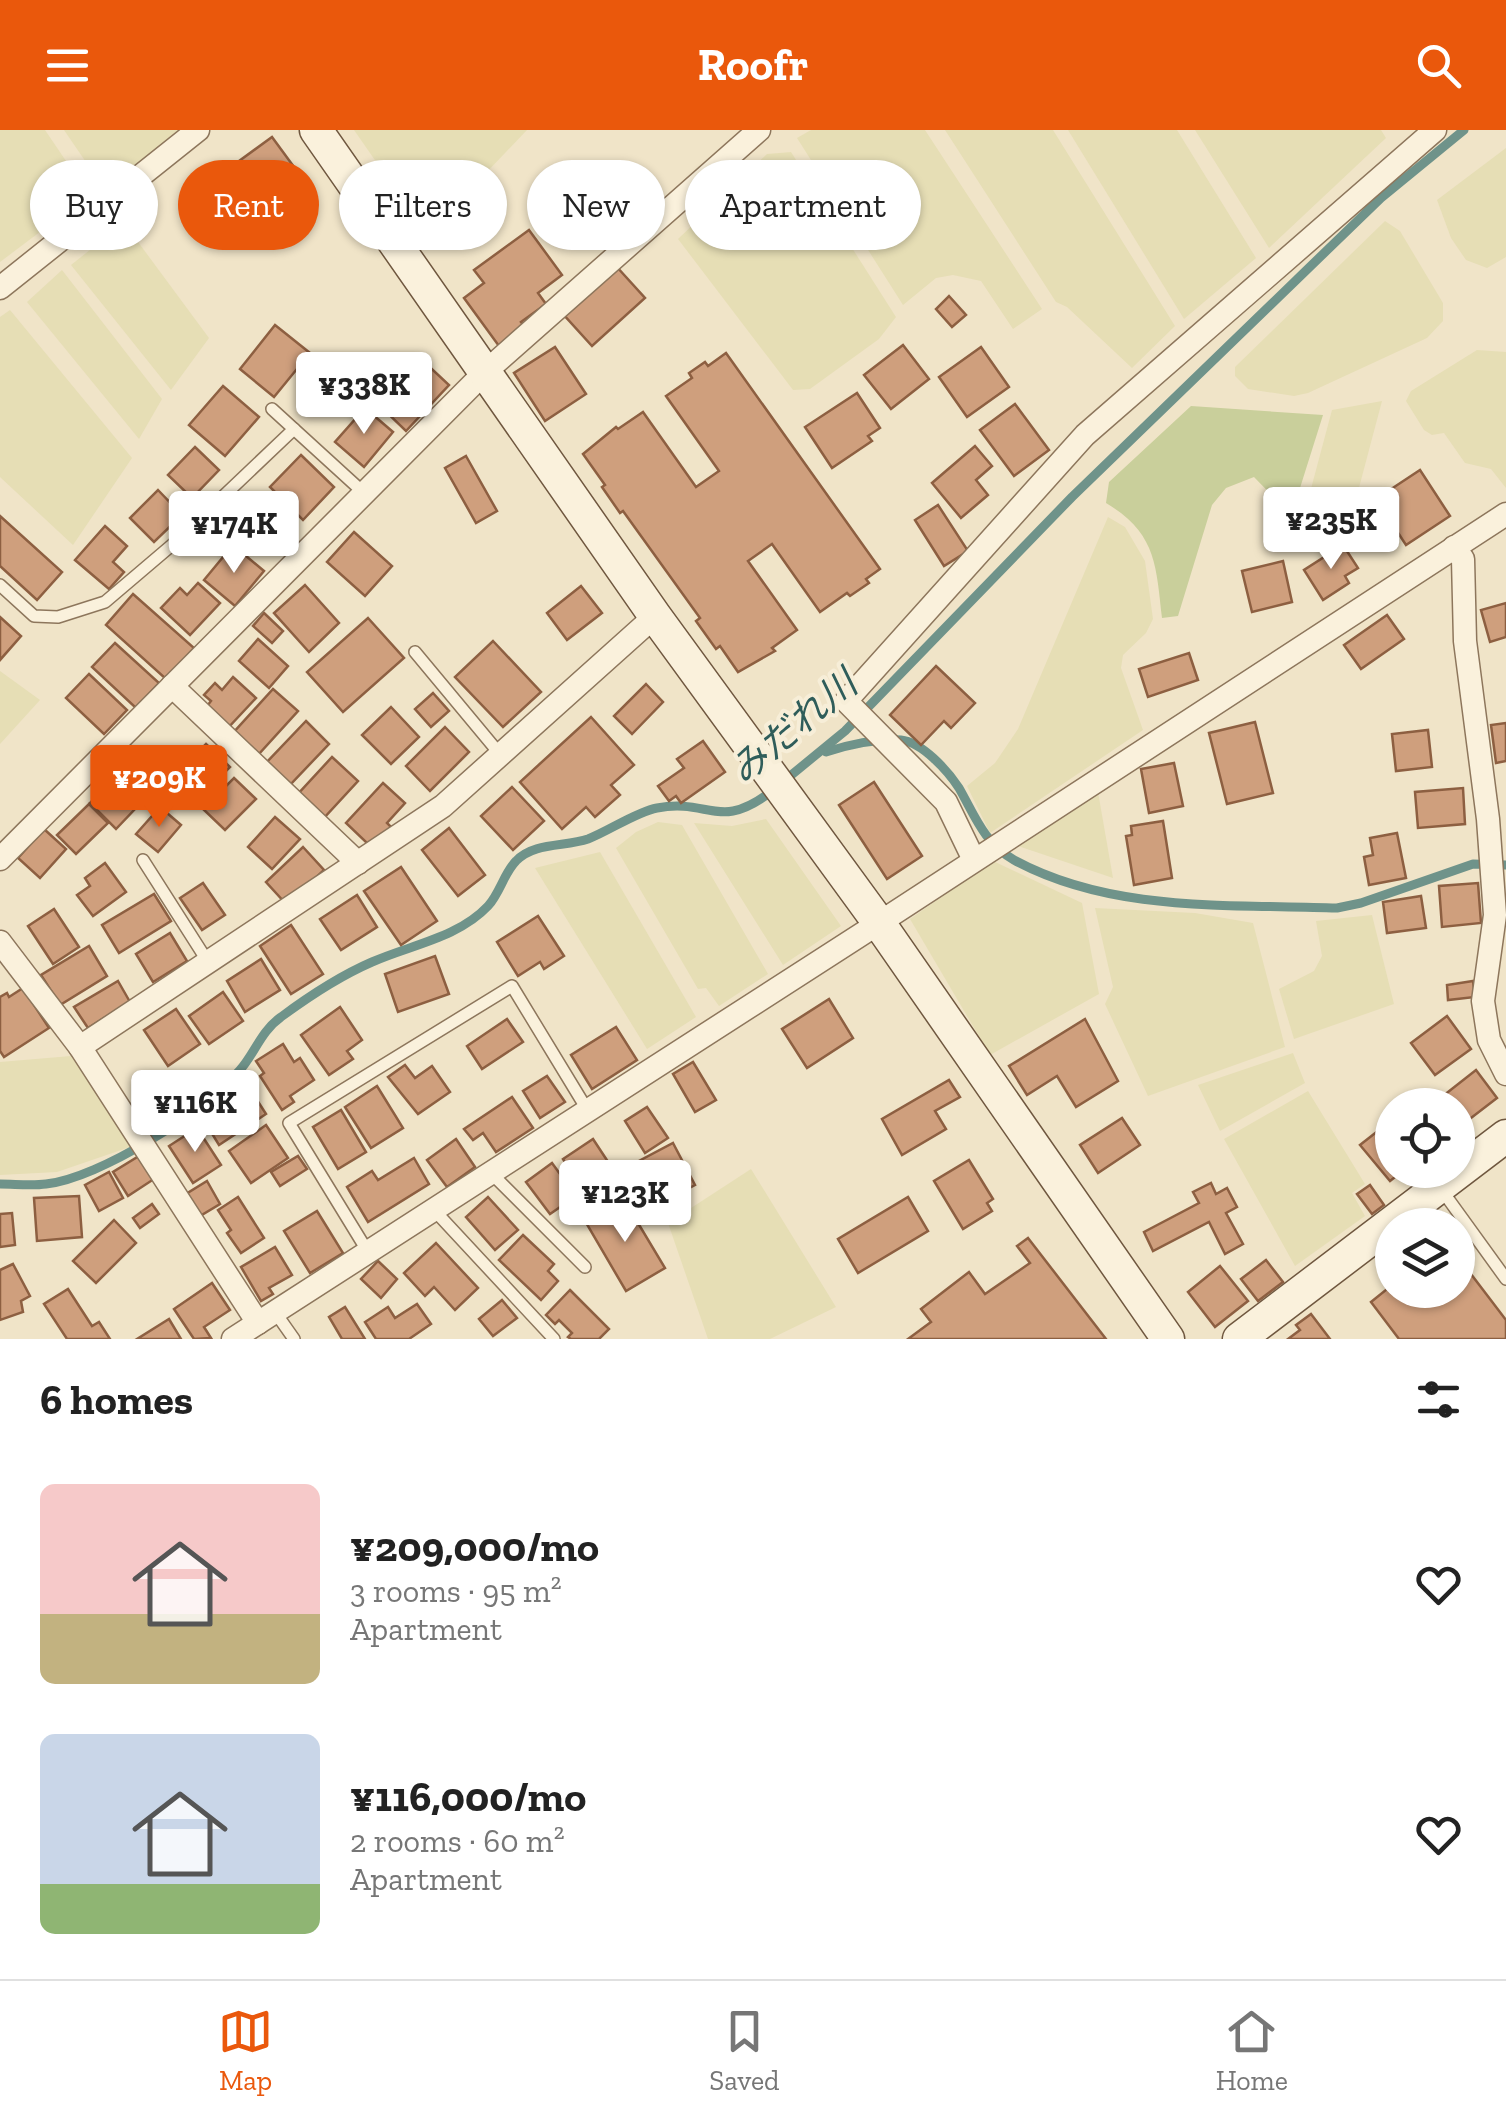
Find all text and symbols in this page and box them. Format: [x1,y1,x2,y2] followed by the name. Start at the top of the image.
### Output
[40,38,95,93] icon: menu
[698,38,808,92] text: Roofr
[1411,38,1466,93] icon: search
[30,160,158,250] chip: Buy
[178,160,319,250] chip: Rent
[339,160,507,250] chip: Filters
[527,160,665,250] chip: New
[685,160,921,250] chip: Apartment
[294,352,434,437] pin: ¥338K
[318,365,410,403] text: ¥338K
[1261,487,1401,572] pin: ¥235K
[164,491,304,576] pin: ¥174K
[1285,500,1377,538] text: ¥235K
[191,504,277,542] text: ¥174K
[720,658,869,793] water label: みだれ川
[89,745,229,830] pin: ¥209K
[112,758,206,796] text: ¥209K
[125,1070,265,1155] pin: ¥116K
[153,1083,237,1121] text: ¥116K
[1375,1088,1475,1308] map controls
[1375,1088,1475,1188] button: locate
[555,1160,695,1245] pin: ¥123K
[581,1173,669,1211] text: ¥123K
[1375,1208,1475,1308] button: layers
[1411,1372,1466,1427] icon: filters
[40,1374,193,1425] text: 6 homes
[350,1521,599,1572] text: ¥209,000/mo
[120,1524,240,1644] icon: home
[1411,1557,1466,1612] icon: heart
[350,1572,562,1610] text: 3 rooms · 95 m²
[350,1610,502,1648] text: Apartment
[350,1771,586,1822] text: ¥116,000/mo
[120,1774,240,1894] icon: home
[1411,1807,1466,1862] icon: heart
[350,1822,565,1860] text: 2 rooms · 60 m²
[350,1860,502,1898] text: Apartment
[218,2004,273,2097] tab: Map
[709,2004,779,2097] tab: Saved
[1216,2004,1288,2097] tab: Home

